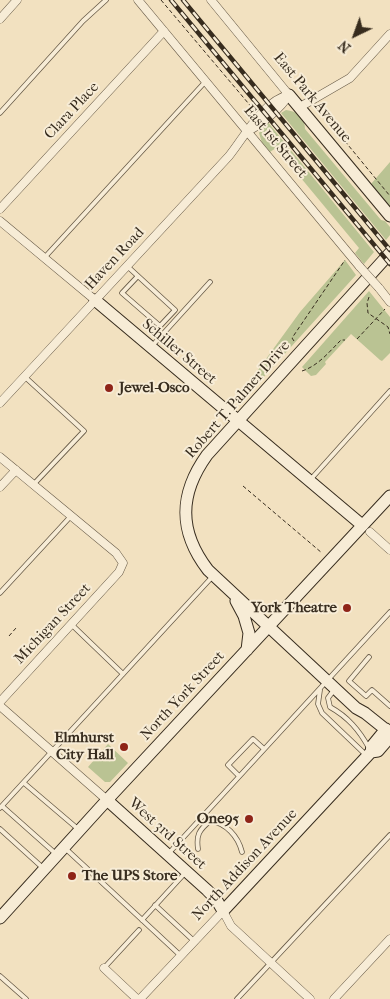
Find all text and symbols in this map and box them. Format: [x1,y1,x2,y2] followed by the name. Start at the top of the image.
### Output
[330,10,380,60] north arrow
[335,37,354,56] text: N
[269,49,355,147] street label: East Park Avenue
[41,79,103,143] street label: Clara Place
[239,102,311,182] street label: East 1st Street
[82,224,148,294] street label: Haven Road
[138,316,220,388] street label: Schiller Street
[182,337,294,463] street label: Robert T. Palmer Drive
[119,379,190,397] place label: Jewel-Osco
[103,382,115,394] marker: Jewel-Osco
[11,580,95,668] street label: Michigan Street
[251,599,337,617] place label: York Theatre
[341,602,353,614] marker: York Theatre
[137,648,229,744] street label: North York Street
[54,729,114,764] place label: Elmhurst City Hall
[118,741,130,753] marker: Elmhurst City Hall
[124,794,210,874] street label: West 3rd Street
[189,805,301,925] street label: North Addison Avenue
[197,810,239,828] place label: One95
[243,813,255,825] marker: One95
[82,867,177,885] place label: The UPS Store
[66,870,78,882] marker: The UPS Store

